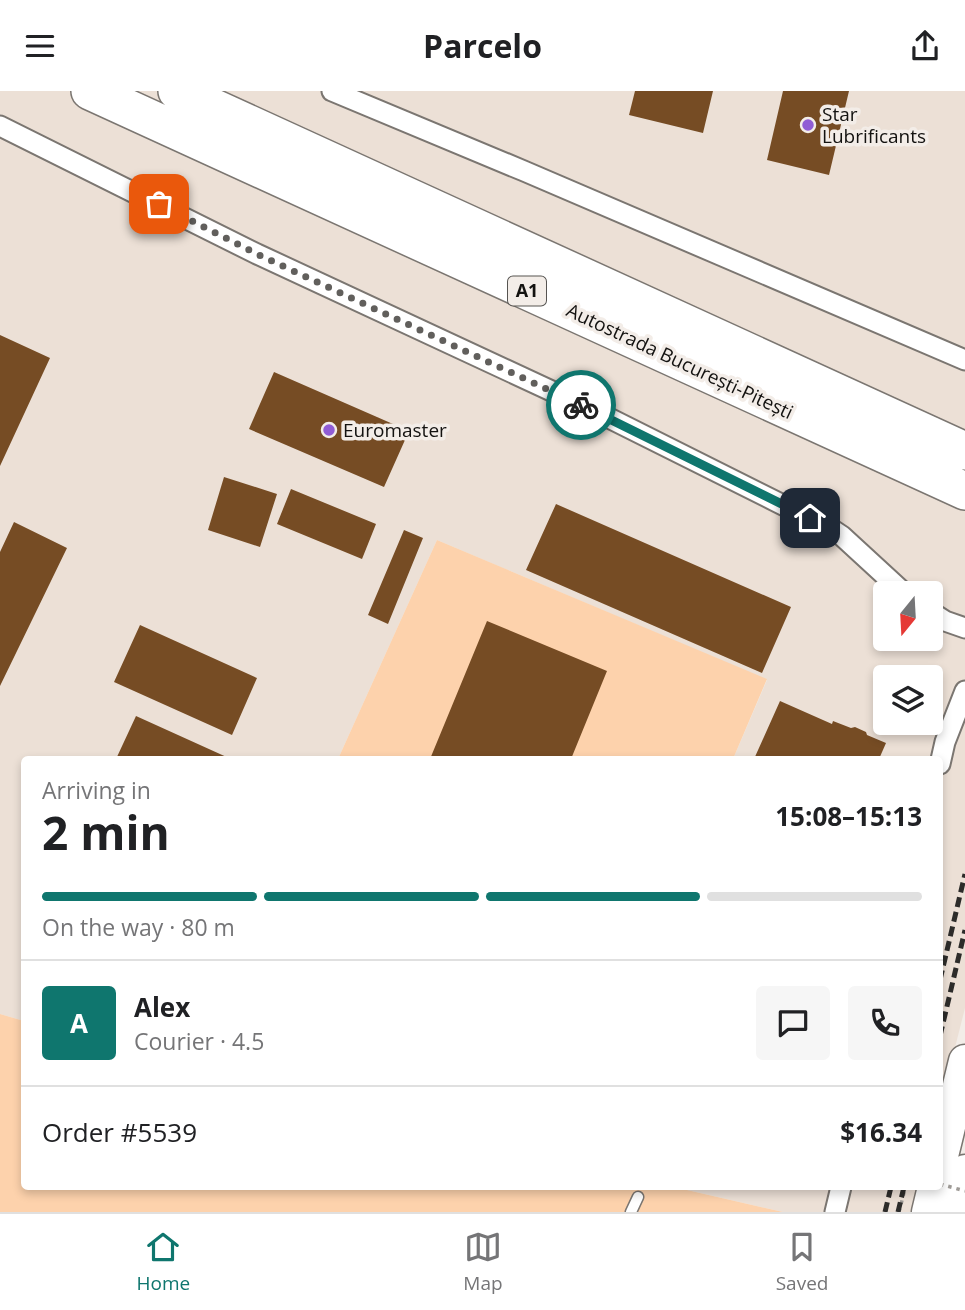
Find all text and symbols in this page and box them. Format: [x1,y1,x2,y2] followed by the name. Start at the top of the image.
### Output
[423,24,542,67] text: Parcelo
[21,27,59,65] icon: menu
[906,27,944,65] icon: share
[822,101,926,149] place label: Star Lubrificants
[800,117,816,133] marker: Star Lubrificants
[129,174,189,234] pin
[140,185,178,223] icon: bag
[508,277,546,306] road number: A1
[562,297,798,425] street label: Autostrada București-Pitești
[546,370,616,440] courier
[562,386,600,424] icon: bike
[343,417,447,443] place label: Euromaster
[321,422,337,438] marker: Euromaster
[780,488,840,548] pin
[791,499,829,537] icon: home
[873,581,943,651] north arrow
[873,581,943,735] map controls
[873,665,943,735] button: layers
[42,774,151,806] text: Arriving in
[775,798,922,834] text: 15:08–15:13
[42,801,170,863] text: 2 min
[42,911,235,943] text: On the way · 80 m
[756,986,830,1060] button: chat
[848,986,922,1060] button: phone
[134,989,190,1025] text: Alex
[70,1005,88,1041] text: A
[134,1025,264,1057] text: Courier · 4.5
[42,1114,197,1150] text: Order #5539
[840,1114,922,1150] text: $16.34
[137,1228,190,1296] tab: Home
[463,1228,503,1296] tab: Map
[776,1228,828,1296] tab: Saved

